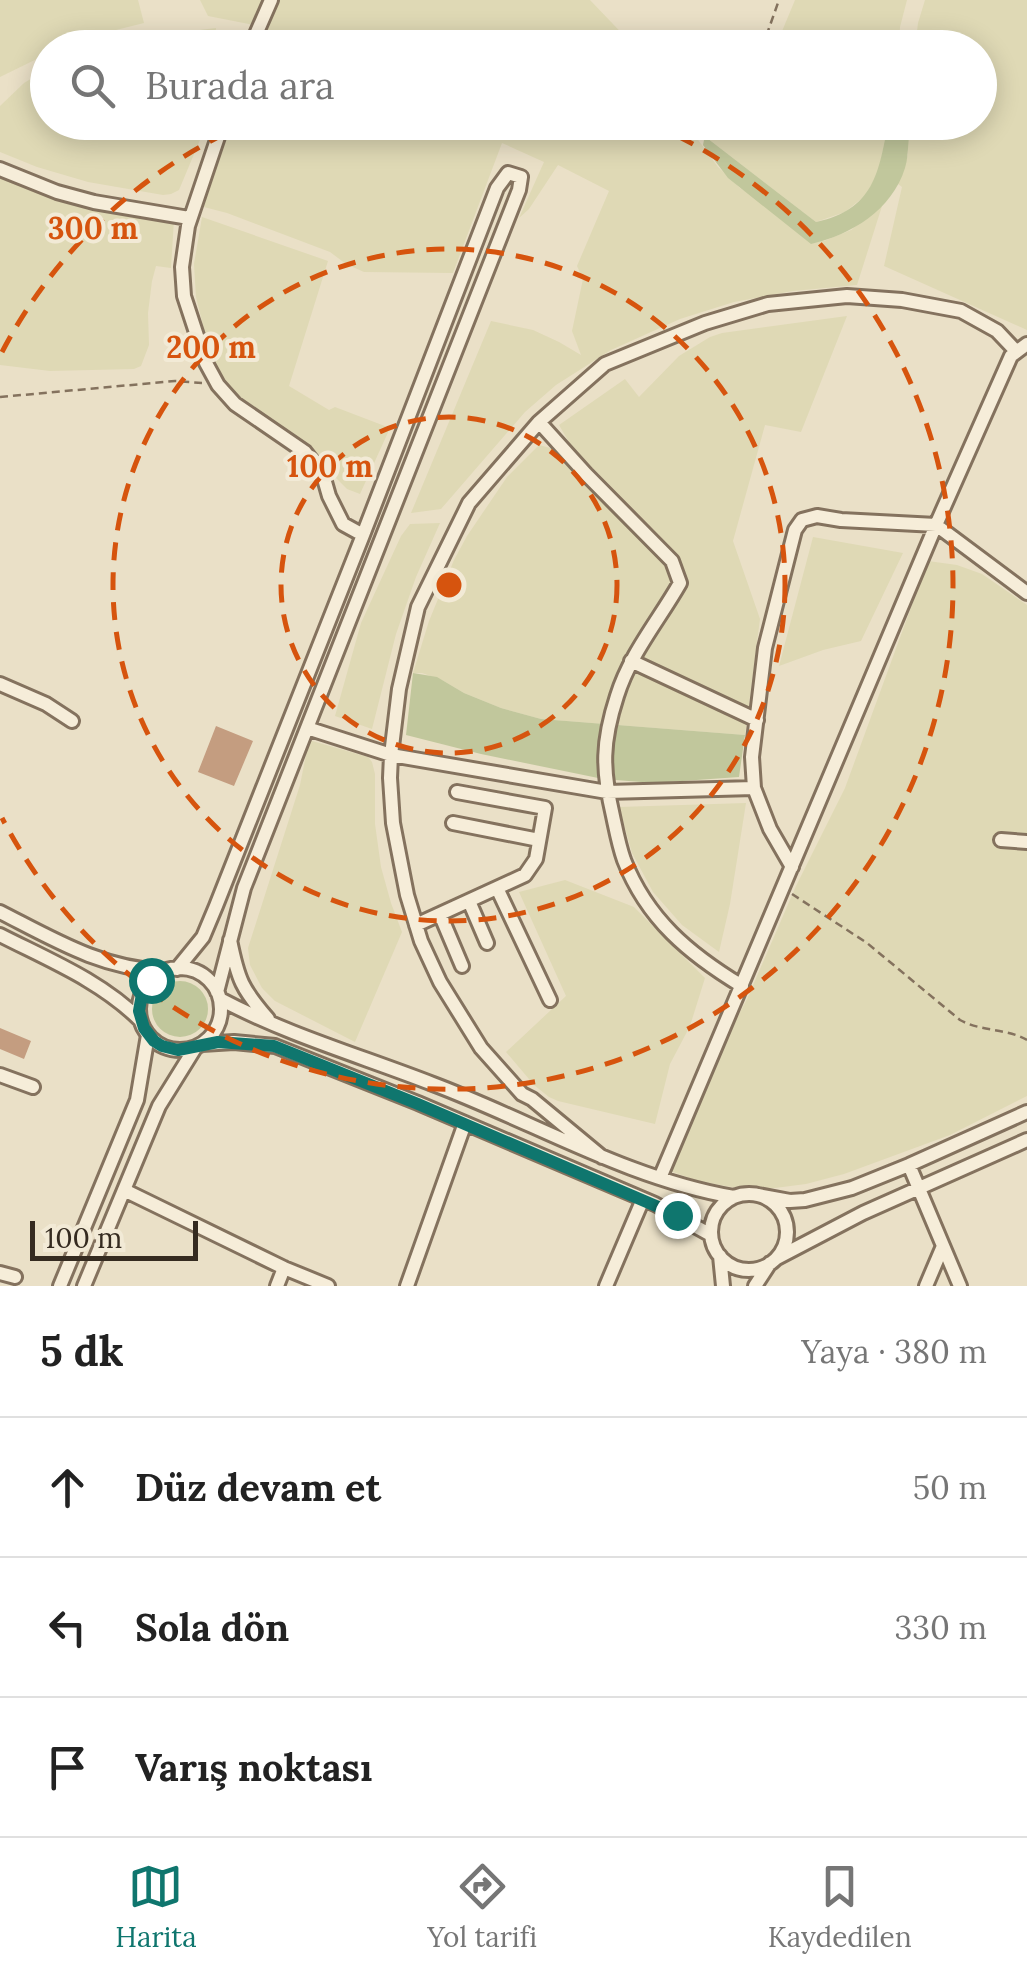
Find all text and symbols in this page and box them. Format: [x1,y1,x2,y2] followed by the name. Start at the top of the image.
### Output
[30,30,997,140] search box
[65,58,120,113] icon: search
[145,61,335,109] text: Burada ara
[48,209,139,247] text: 300 m
[166,328,256,366] text: 200 m
[287,447,373,485] text: 100 m
[431,567,467,603] centre of rings
[129,958,175,1004] route start
[655,1193,701,1239] route end
[30,1216,198,1260] scale bar
[45,1220,122,1256] text: 100 m
[40,1324,124,1378] text: 5 dk
[801,1331,987,1372] text: Yaya · 380 m
[40,1460,95,1515] icon: ahead
[135,1463,381,1511] text: Düz devam et
[913,1467,987,1508] text: 50 m
[40,1600,95,1655] icon: left
[135,1603,289,1651] text: Sola dön
[894,1607,987,1648] text: 330 m
[40,1740,95,1795] icon: arrive
[135,1743,372,1791] text: Varış noktası
[115,1859,197,1955] tab: Harita
[427,1859,537,1955] tab: Yol tarifi
[768,1859,912,1955] tab: Kaydedilen

